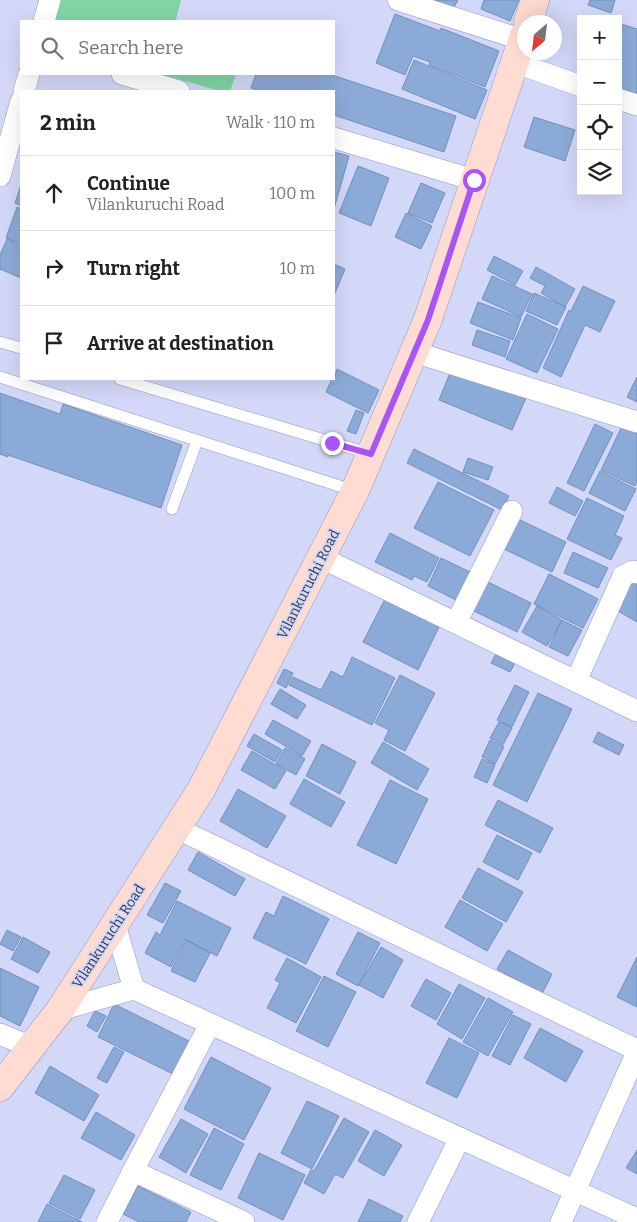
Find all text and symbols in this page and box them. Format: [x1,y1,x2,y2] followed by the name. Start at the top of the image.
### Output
[517,15,562,60] north arrow
[577,15,622,195] map controls
[577,15,622,60] button: +
[20,20,335,75] search box
[38,34,66,62] icon: search
[78,36,183,59] text: Search here
[577,60,622,105] button: −
[577,105,622,150] button: locate
[40,110,96,136] text: 2 min
[226,113,315,132] text: Walk · 110 m
[577,150,622,195] button: layers
[463,169,486,192] route start
[87,172,170,195] text: Continue
[40,179,68,207] icon: ahead
[270,184,315,203] text: 100 m
[87,195,225,214] text: Vilankuruchi Road
[40,254,68,282] icon: right
[87,257,180,280] text: Turn right
[280,259,315,278] text: 10 m
[40,329,68,357] icon: arrive
[87,332,274,355] text: Arrive at destination
[321,432,344,455] route end
[274,527,343,642] street label: Vilankuruchi Road
[69,881,148,991] street label: Vilankuruchi Road

